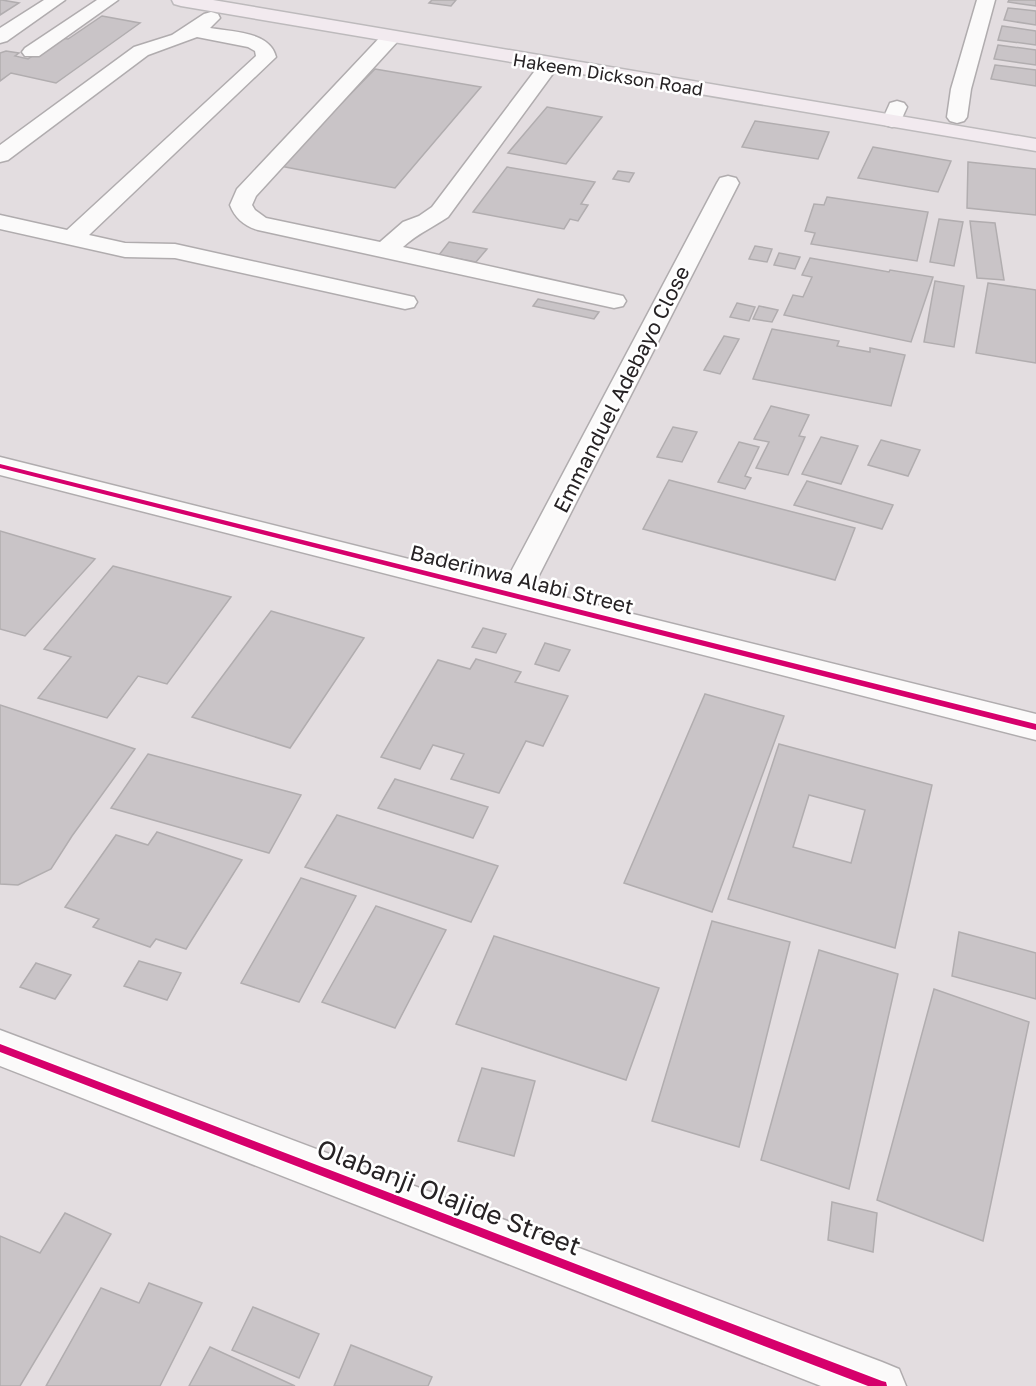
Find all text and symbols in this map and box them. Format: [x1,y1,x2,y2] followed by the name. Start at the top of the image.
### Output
[511,48,705,100] street label: Hakeem Dickson Road
[547,261,695,517] street label: Emmanduel Adebayo Close
[408,539,636,619] street label: Baderinwa Alabi Street
[313,1132,585,1262] street label: Olabanji Olajide Street

